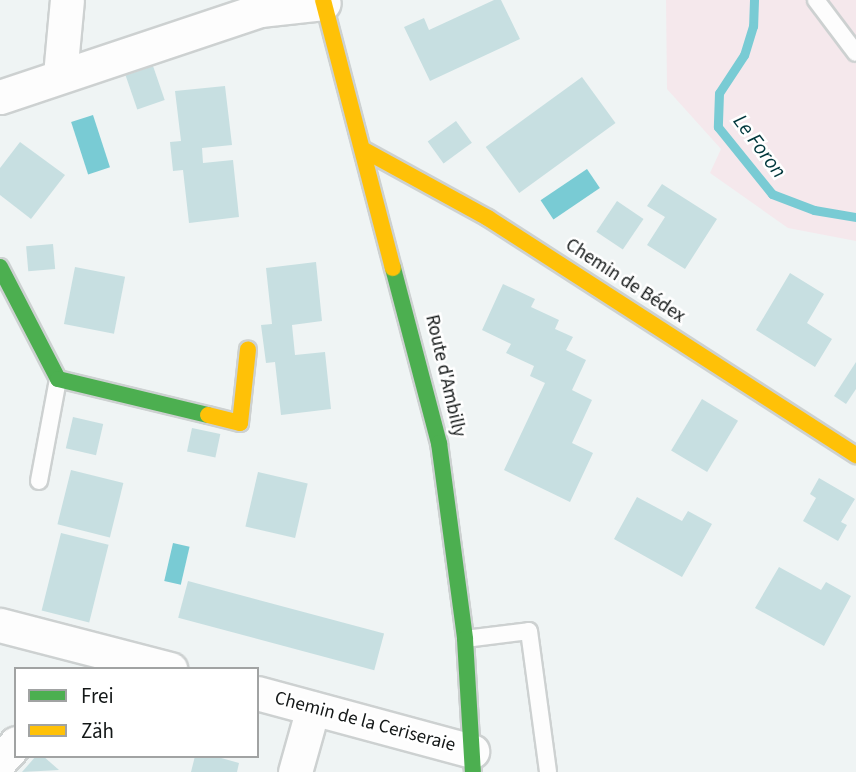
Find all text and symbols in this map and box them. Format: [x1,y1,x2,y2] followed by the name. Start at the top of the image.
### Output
[728,109,792,183] water label: Le Foron
[561,234,689,328] street label: Chemin de Bédex
[420,313,470,439] street label: Route d'Ambilly
[14,667,259,758] legend
[81,681,114,711] text: Frei
[272,687,458,757] street label: Chemin de la Ceriseraie
[81,716,114,746] text: Zäh

